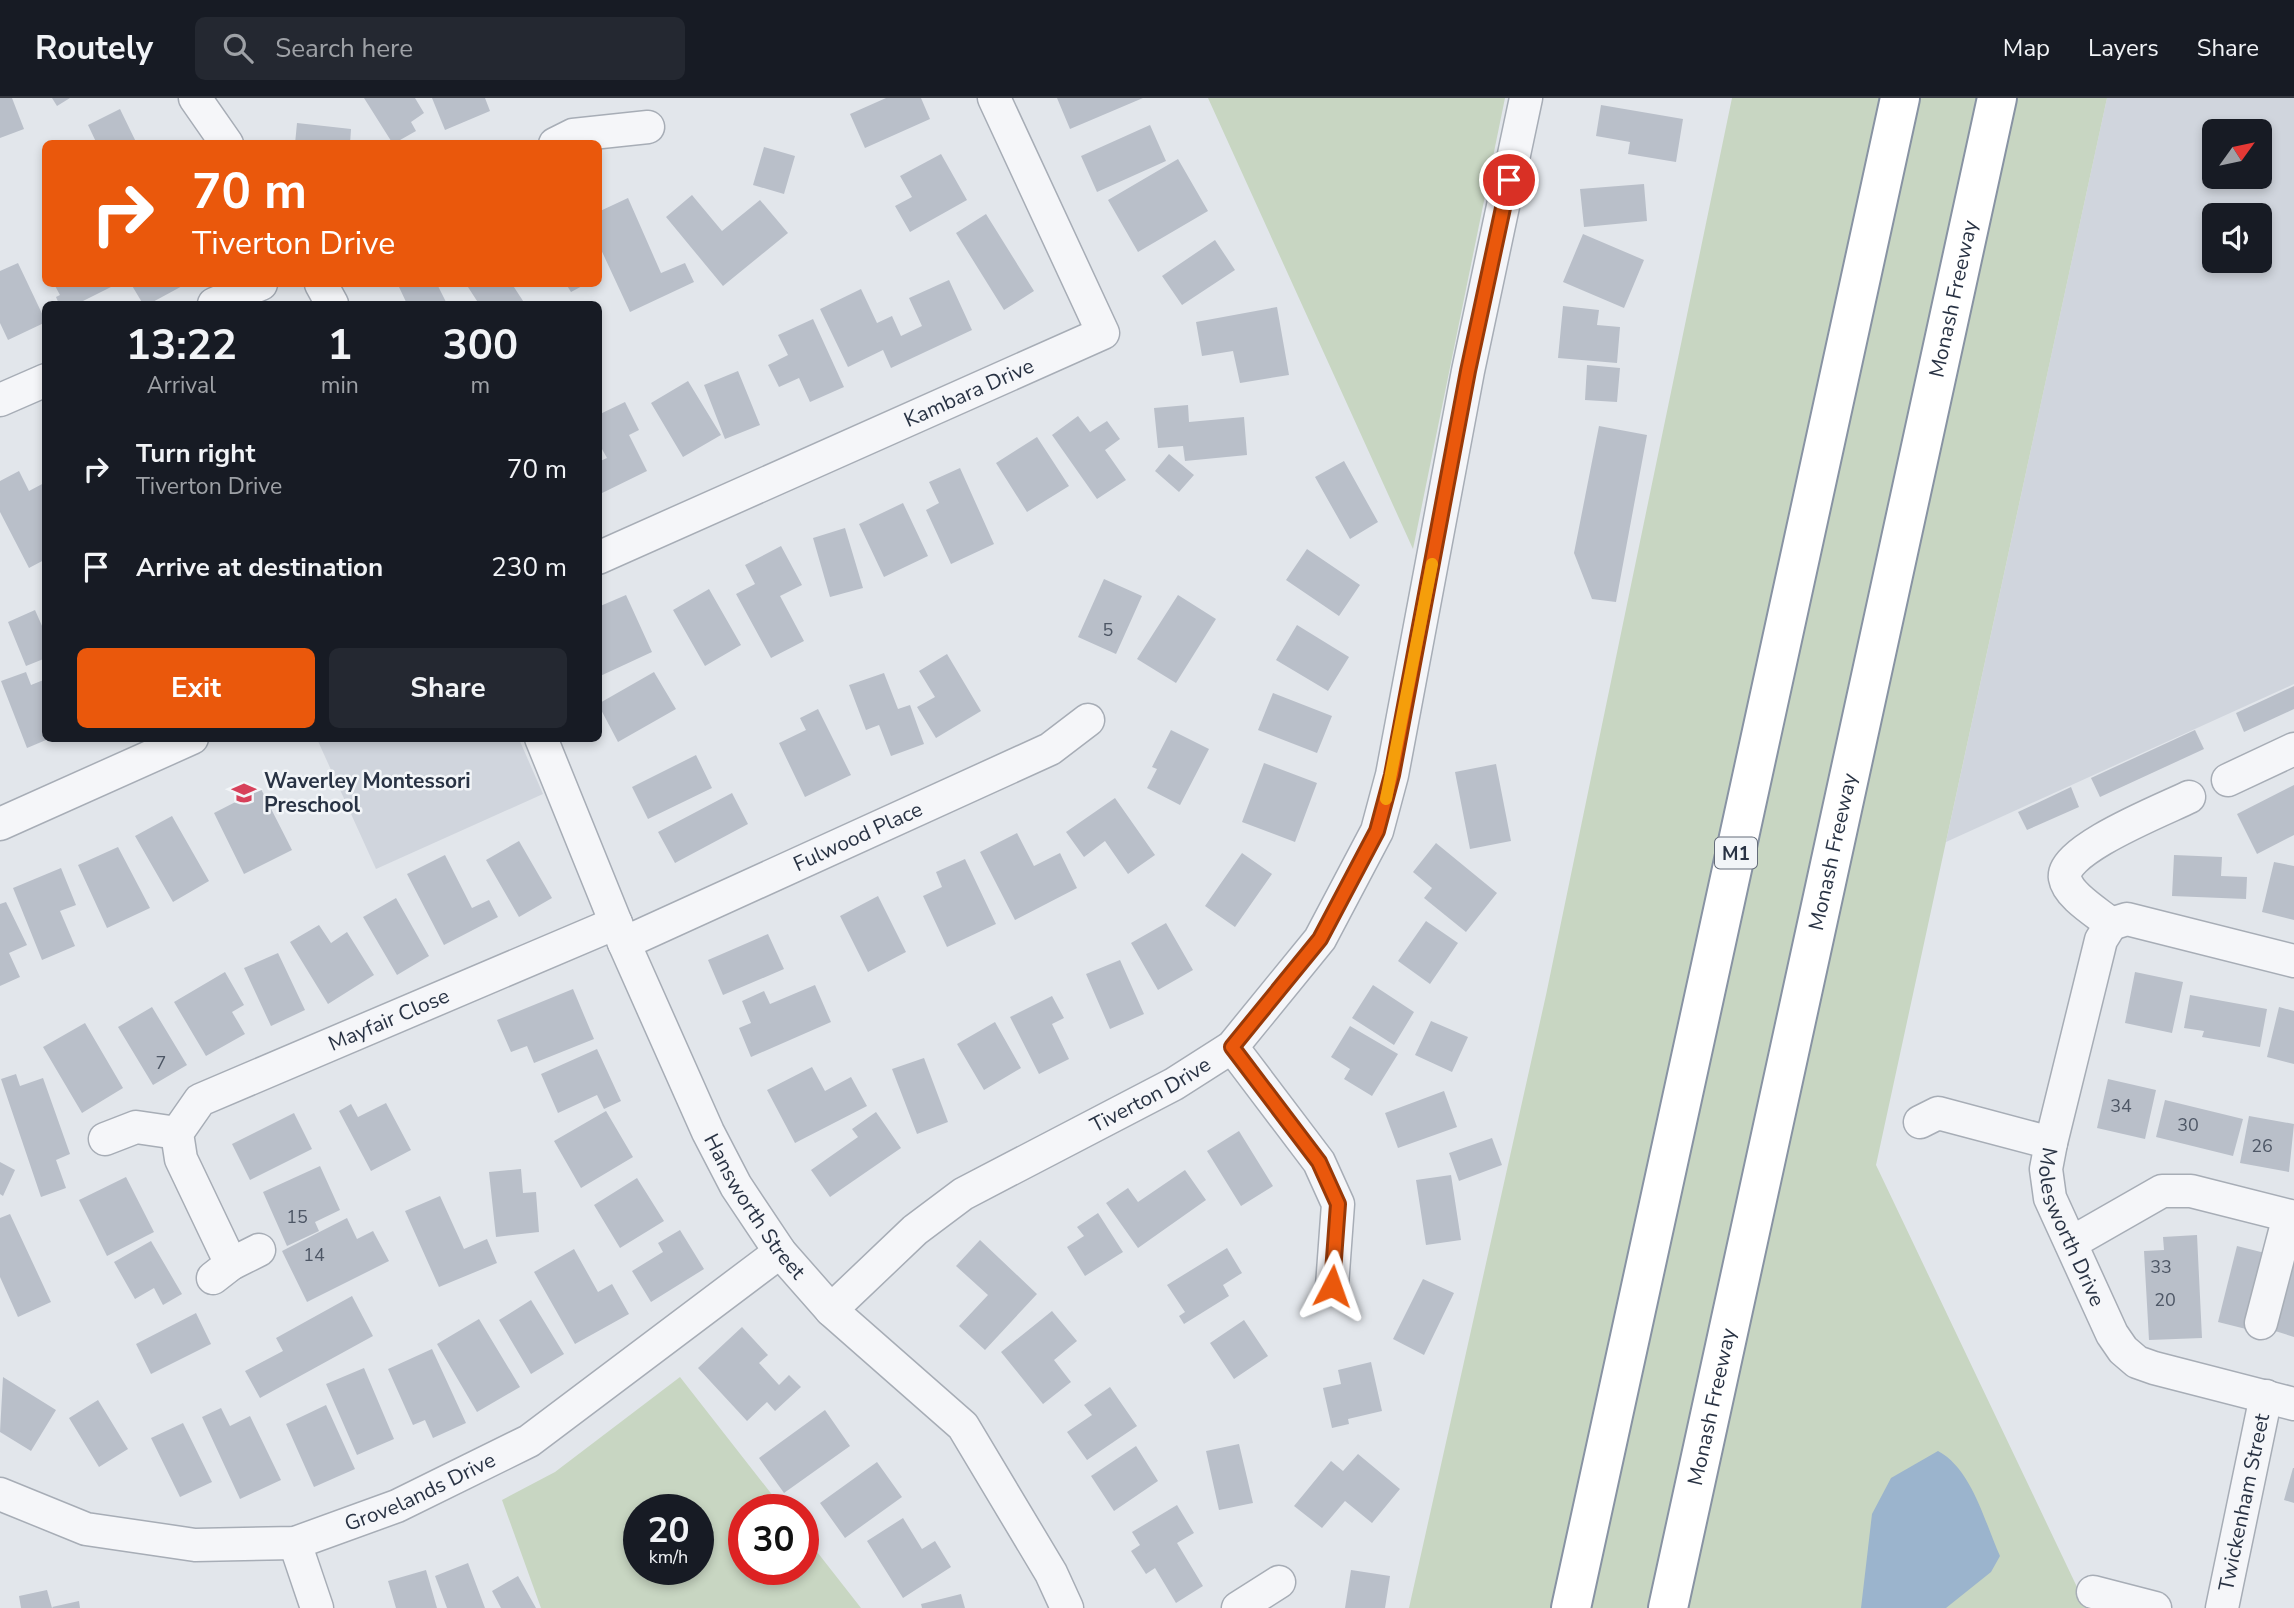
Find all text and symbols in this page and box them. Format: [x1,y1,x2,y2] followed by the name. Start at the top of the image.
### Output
[195,17,685,80] search box
[35,26,153,71] text: Routely
[219,29,257,67] icon: search
[275,31,413,66] text: Search here
[2003,32,2050,64] text: Map
[2088,32,2159,64] text: Layers
[2197,32,2259,64] text: Share
[2202,119,2272,189] north arrow
[2202,119,2272,273] map controls
[1479,150,1539,210] pin
[192,158,307,225] text: 70 m
[1490,161,1528,199] icon: arrive
[77,168,168,259] icon: right
[2202,203,2272,273] button: sound
[1923,217,1984,380] street label: Monash Freeway
[192,222,395,265] text: Tiverton Drive
[126,317,237,374] text: 13:22
[327,317,352,374] text: 1
[443,317,518,374] text: 300
[899,352,1038,434] street label: Kambara Drive
[147,370,216,401] text: Arrival
[321,370,359,401] text: min
[471,370,490,401] text: m
[136,436,255,471] text: Turn right
[77,450,115,488] icon: right
[507,452,567,487] text: 70 m
[136,471,282,502] text: Tiverton Drive
[77,548,115,586] icon: arrive
[136,550,383,585] text: Arrive at destination
[491,550,567,585] text: 230 m
[1103,618,1113,642] house number: 5
[77,648,315,728] button: Exit
[329,648,567,728] button: Share
[264,767,471,819] place label: Waverley Montessori Preschool
[1802,770,1864,933] street label: Monash Freeway
[230,779,258,807] school or university icon: Waverley Montessori Preschool
[789,795,927,878] street label: Fulwood Place
[1715,838,1757,868] road number: M1
[324,982,454,1058] street label: Mayfair Close
[1085,1050,1216,1139] street label: Tiverton Drive
[156,1051,166,1075] house number: 7
[2110,1094,2132,1118] house number: 34
[2177,1113,2199,1137] house number: 30
[697,1129,812,1286] street label: Hansworth Street
[2251,1134,2273,1158] house number: 26
[2032,1145,2112,1311] street label: Molesworth Drive
[286,1205,308,1229] house number: 15
[303,1243,325,1267] house number: 14
[1295,1249,1369,1323] position arrow
[2150,1255,2172,1279] house number: 33
[2154,1288,2176,1312] house number: 20
[1681,1325,1743,1488] street label: Monash Freeway
[2212,1410,2276,1594] street label: Twickenham Street
[341,1446,500,1538] street label: Grovelands Drive
[728,1494,819,1585] speed limit sign: 30
[647,1507,690,1554] text: 20
[649,1545,688,1569] text: km/h

